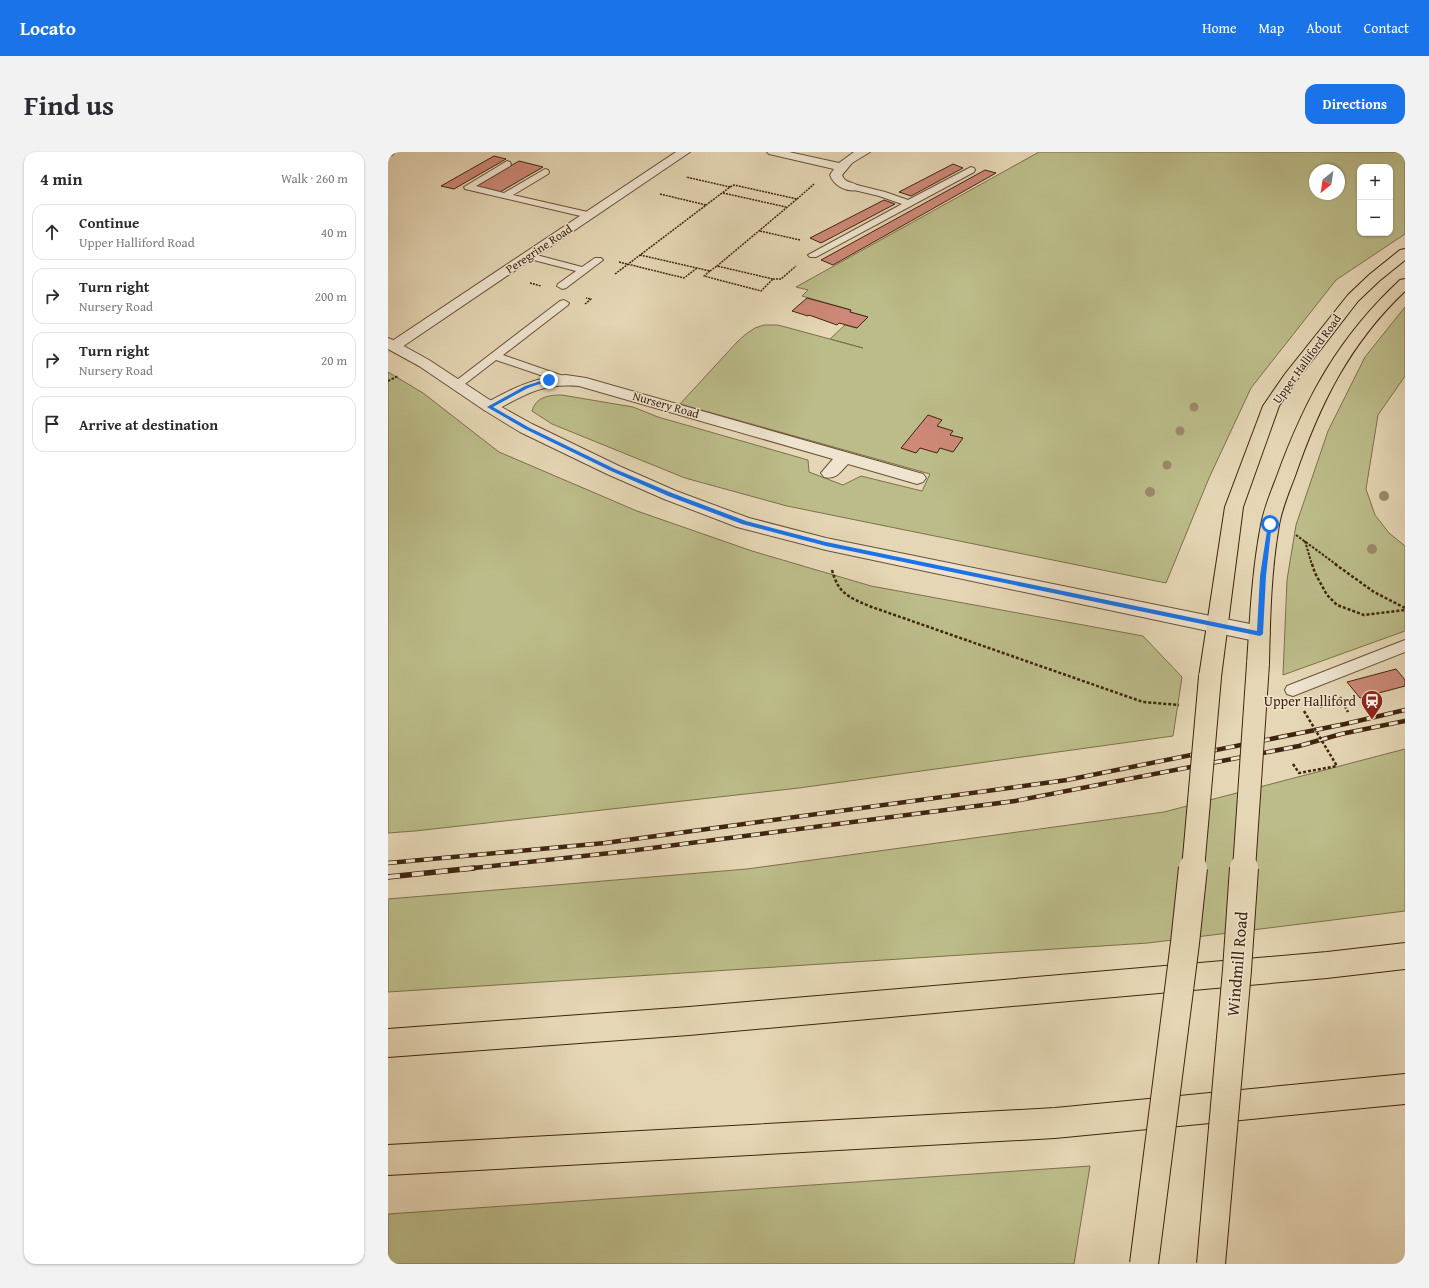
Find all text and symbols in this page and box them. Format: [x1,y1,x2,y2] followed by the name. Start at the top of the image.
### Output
[20,14,76,42] text: Locato
[1202,18,1237,38] text: Home
[1259,18,1284,38] text: Map
[1306,18,1342,38] text: About
[1364,18,1409,38] text: Contact
[24,84,114,125] text: Find us
[1305,84,1405,124] button: Directions
[1309,164,1345,200] north arrow
[1357,164,1393,236] map controls
[1357,164,1393,200] button: +
[40,166,82,191] text: 4 min
[281,169,348,188] text: Walk · 260 m
[1357,200,1393,236] button: −
[79,212,140,233] text: Continue
[502,220,576,277] street label: Peregrine Road
[41,221,63,243] icon: ahead
[321,223,347,242] text: 40 m
[79,233,195,252] text: Upper Halliford Road
[79,276,150,297] text: Turn right
[41,285,63,307] icon: right
[315,287,347,306] text: 200 m
[79,297,153,316] text: Nursery Road
[1268,310,1345,407] street label: Upper Halliford Road
[79,340,150,361] text: Turn right
[41,349,63,371] icon: right
[321,351,347,370] text: 20 m
[79,361,153,380] text: Nursery Road
[540,371,558,389] route end
[631,387,702,422] street label: Nursery Road
[41,413,63,435] icon: arrive
[79,414,218,435] text: Arrive at destination
[1261,515,1279,533] route start
[1359,688,1385,721] station icon: Upper Halliford
[1264,691,1357,711] place label: Upper Halliford
[1219,910,1254,1018] street label: Windmill Road

